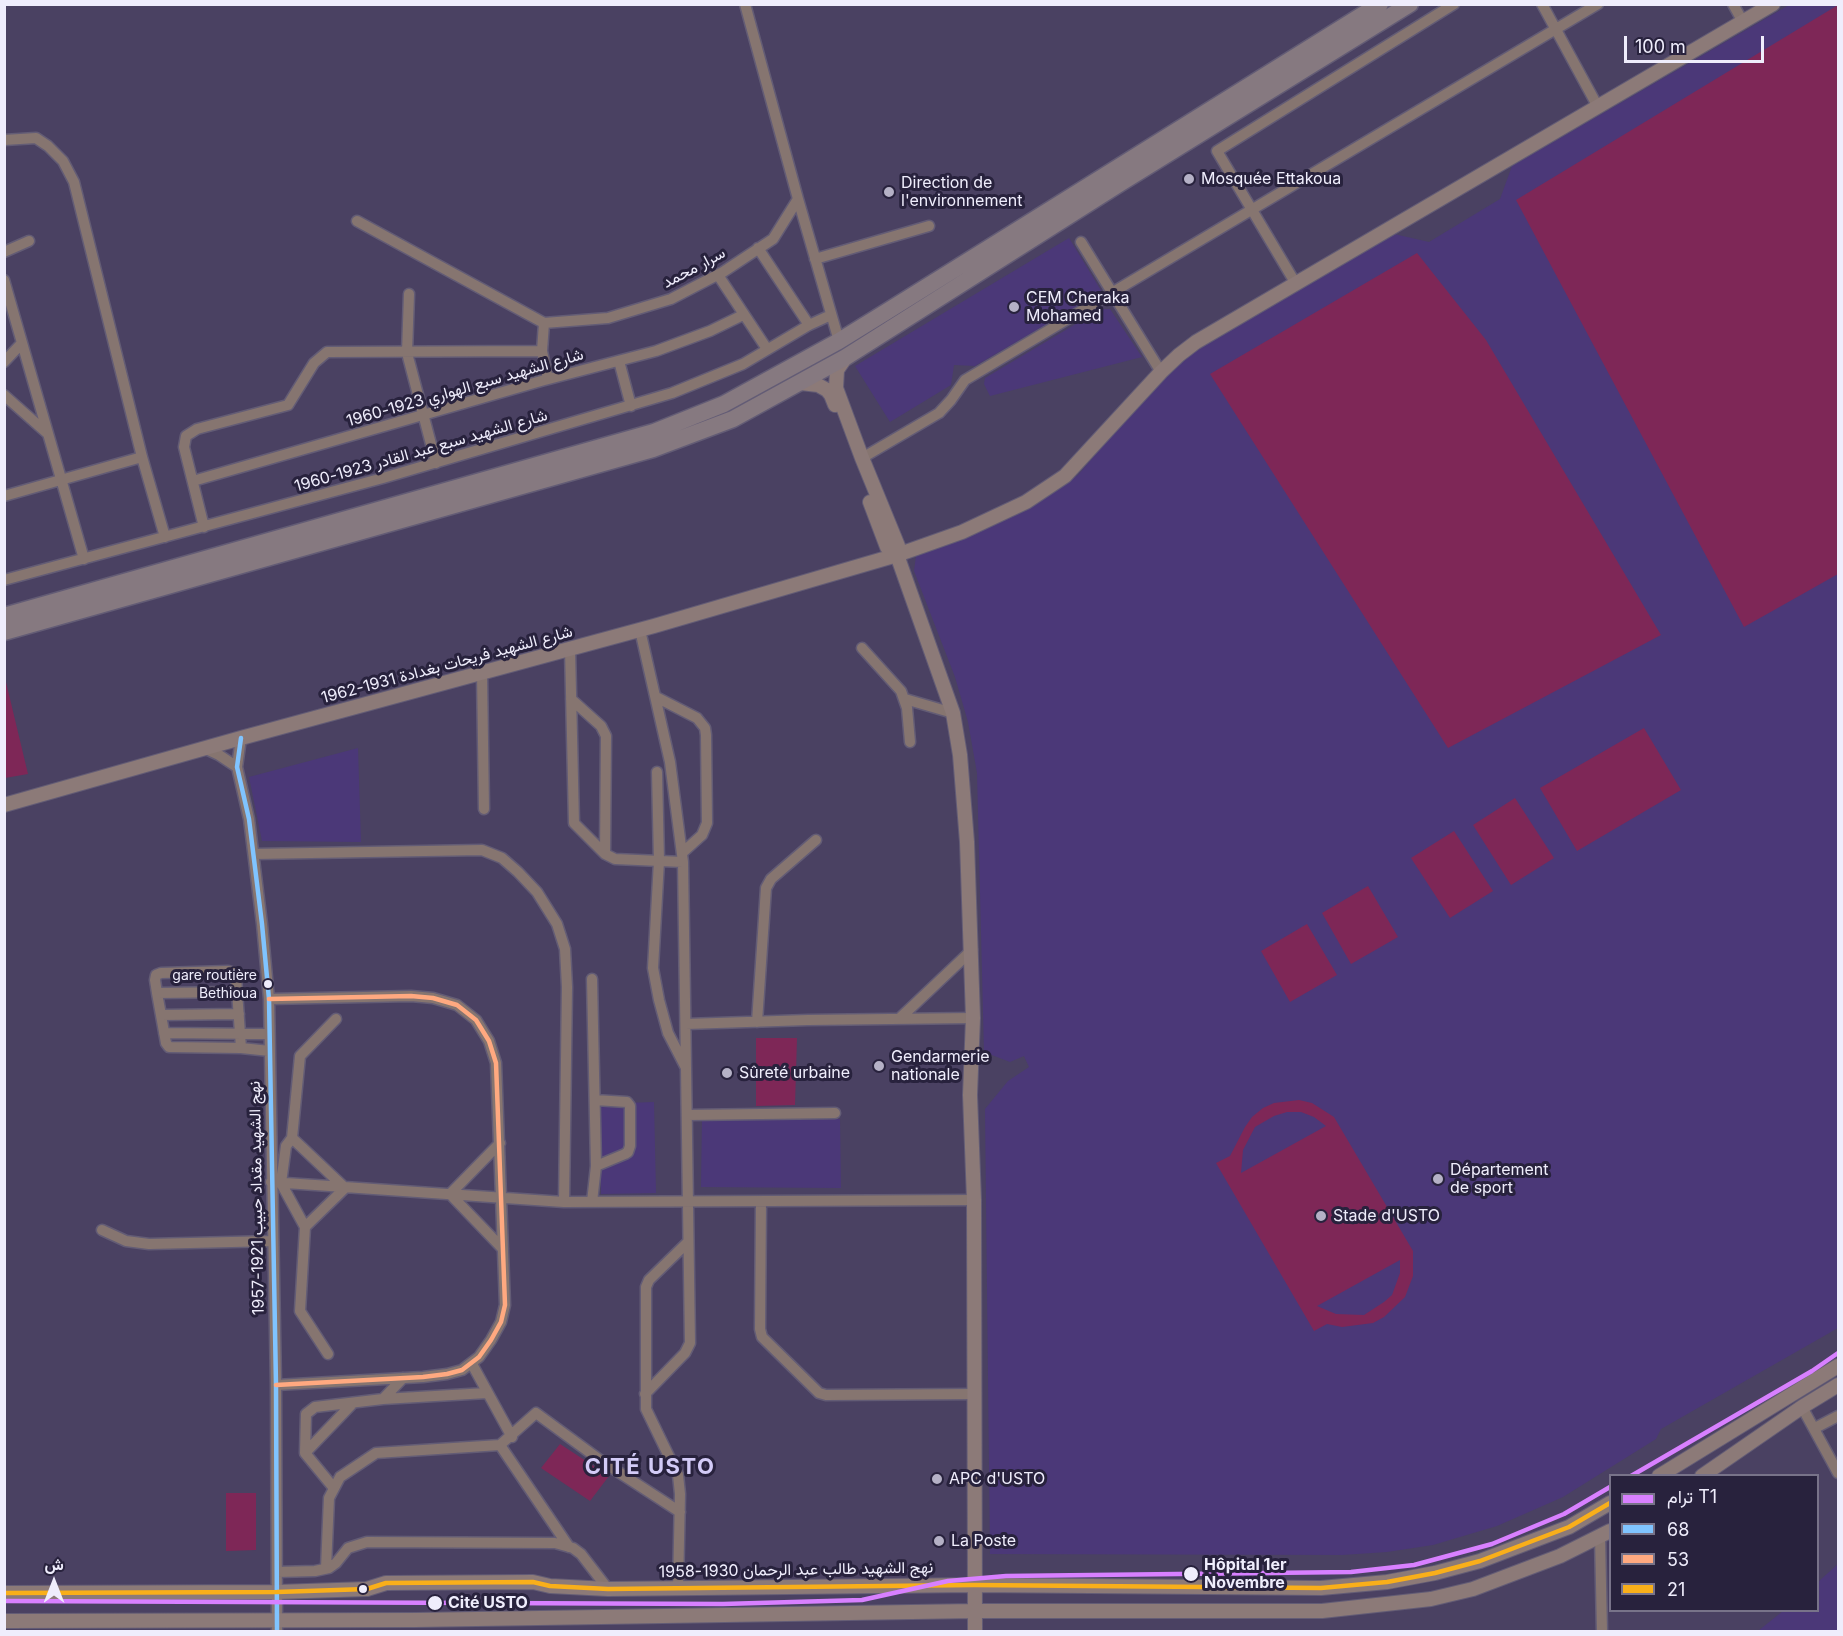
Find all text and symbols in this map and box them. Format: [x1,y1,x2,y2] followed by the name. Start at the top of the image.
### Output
[1627,24,1766,62] scale bar
[1635,36,1686,57] text: 100 m
[1201,169,1341,189] place label: Mosquée Ettakoua
[1182,172,1196,186] marker: Mosquée Ettakoua
[901,173,1022,211] place label: Direction de l'environnement
[882,185,896,199] marker: Direction de l'environnement
[659,243,729,293] street label: سرار محمد
[1026,288,1130,326] place label: CEM Cheraka Mohamed
[1007,300,1021,314] marker: CEM Cheraka Mohamed
[344,345,586,431] street label: شارع الشهيد سبع الهواري 1923-1960
[292,406,550,496] street label: شارع الشهيد سبع عبد القادر 1923-1960
[319,622,575,708] street label: شارع الشهيد فريحات بغدادة 1931-1962
[172,968,257,1000] place label: gare routière Bethioua
[262,978,274,990] marker: gare routière Bethioua
[891,1047,990,1085] place label: Gendarmerie nationale
[872,1059,886,1073] marker: Gendarmerie nationale
[739,1063,850,1083] place label: Sûreté urbaine
[720,1066,734,1080] marker: Sûreté urbaine
[245,1081,269,1315] street label: نهج الشهيد مقداد حبيب 1921-1957
[1450,1160,1549,1198] place label: Département de sport
[1431,1172,1445,1186] marker: Département de sport
[1333,1206,1440,1226] place label: Stade d'USTO
[1314,1209,1328,1223] marker: Stade d'USTO
[585,1454,715,1480] district label: CITÉ USTO
[949,1469,1045,1489] place label: APC d'USTO
[930,1472,944,1486] marker: APC d'USTO
[1609,1474,1819,1612] legend
[1667,1486,1717,1507] text: ترام T1
[1667,1519,1689,1540] text: 68
[951,1531,1016,1551] place label: La Poste
[932,1534,946,1548] marker: La Poste
[1667,1549,1689,1570] text: 53
[24,1552,84,1612] north arrow
[44,1554,64,1574] text: ش
[1204,1555,1286,1593] place label: Hôpital 1er Novembre
[659,1558,933,1582] street label: نهج الشهيد طالب عبد الرحمان 1930-1958
[1182,1565,1200,1583] marker: Hôpital 1er Novembre
[1667,1579,1685,1600] text: 21
[357,1583,369,1595] unlabelled marker
[448,1593,528,1613] place label: Cité USTO
[426,1594,444,1612] marker: Cité USTO

